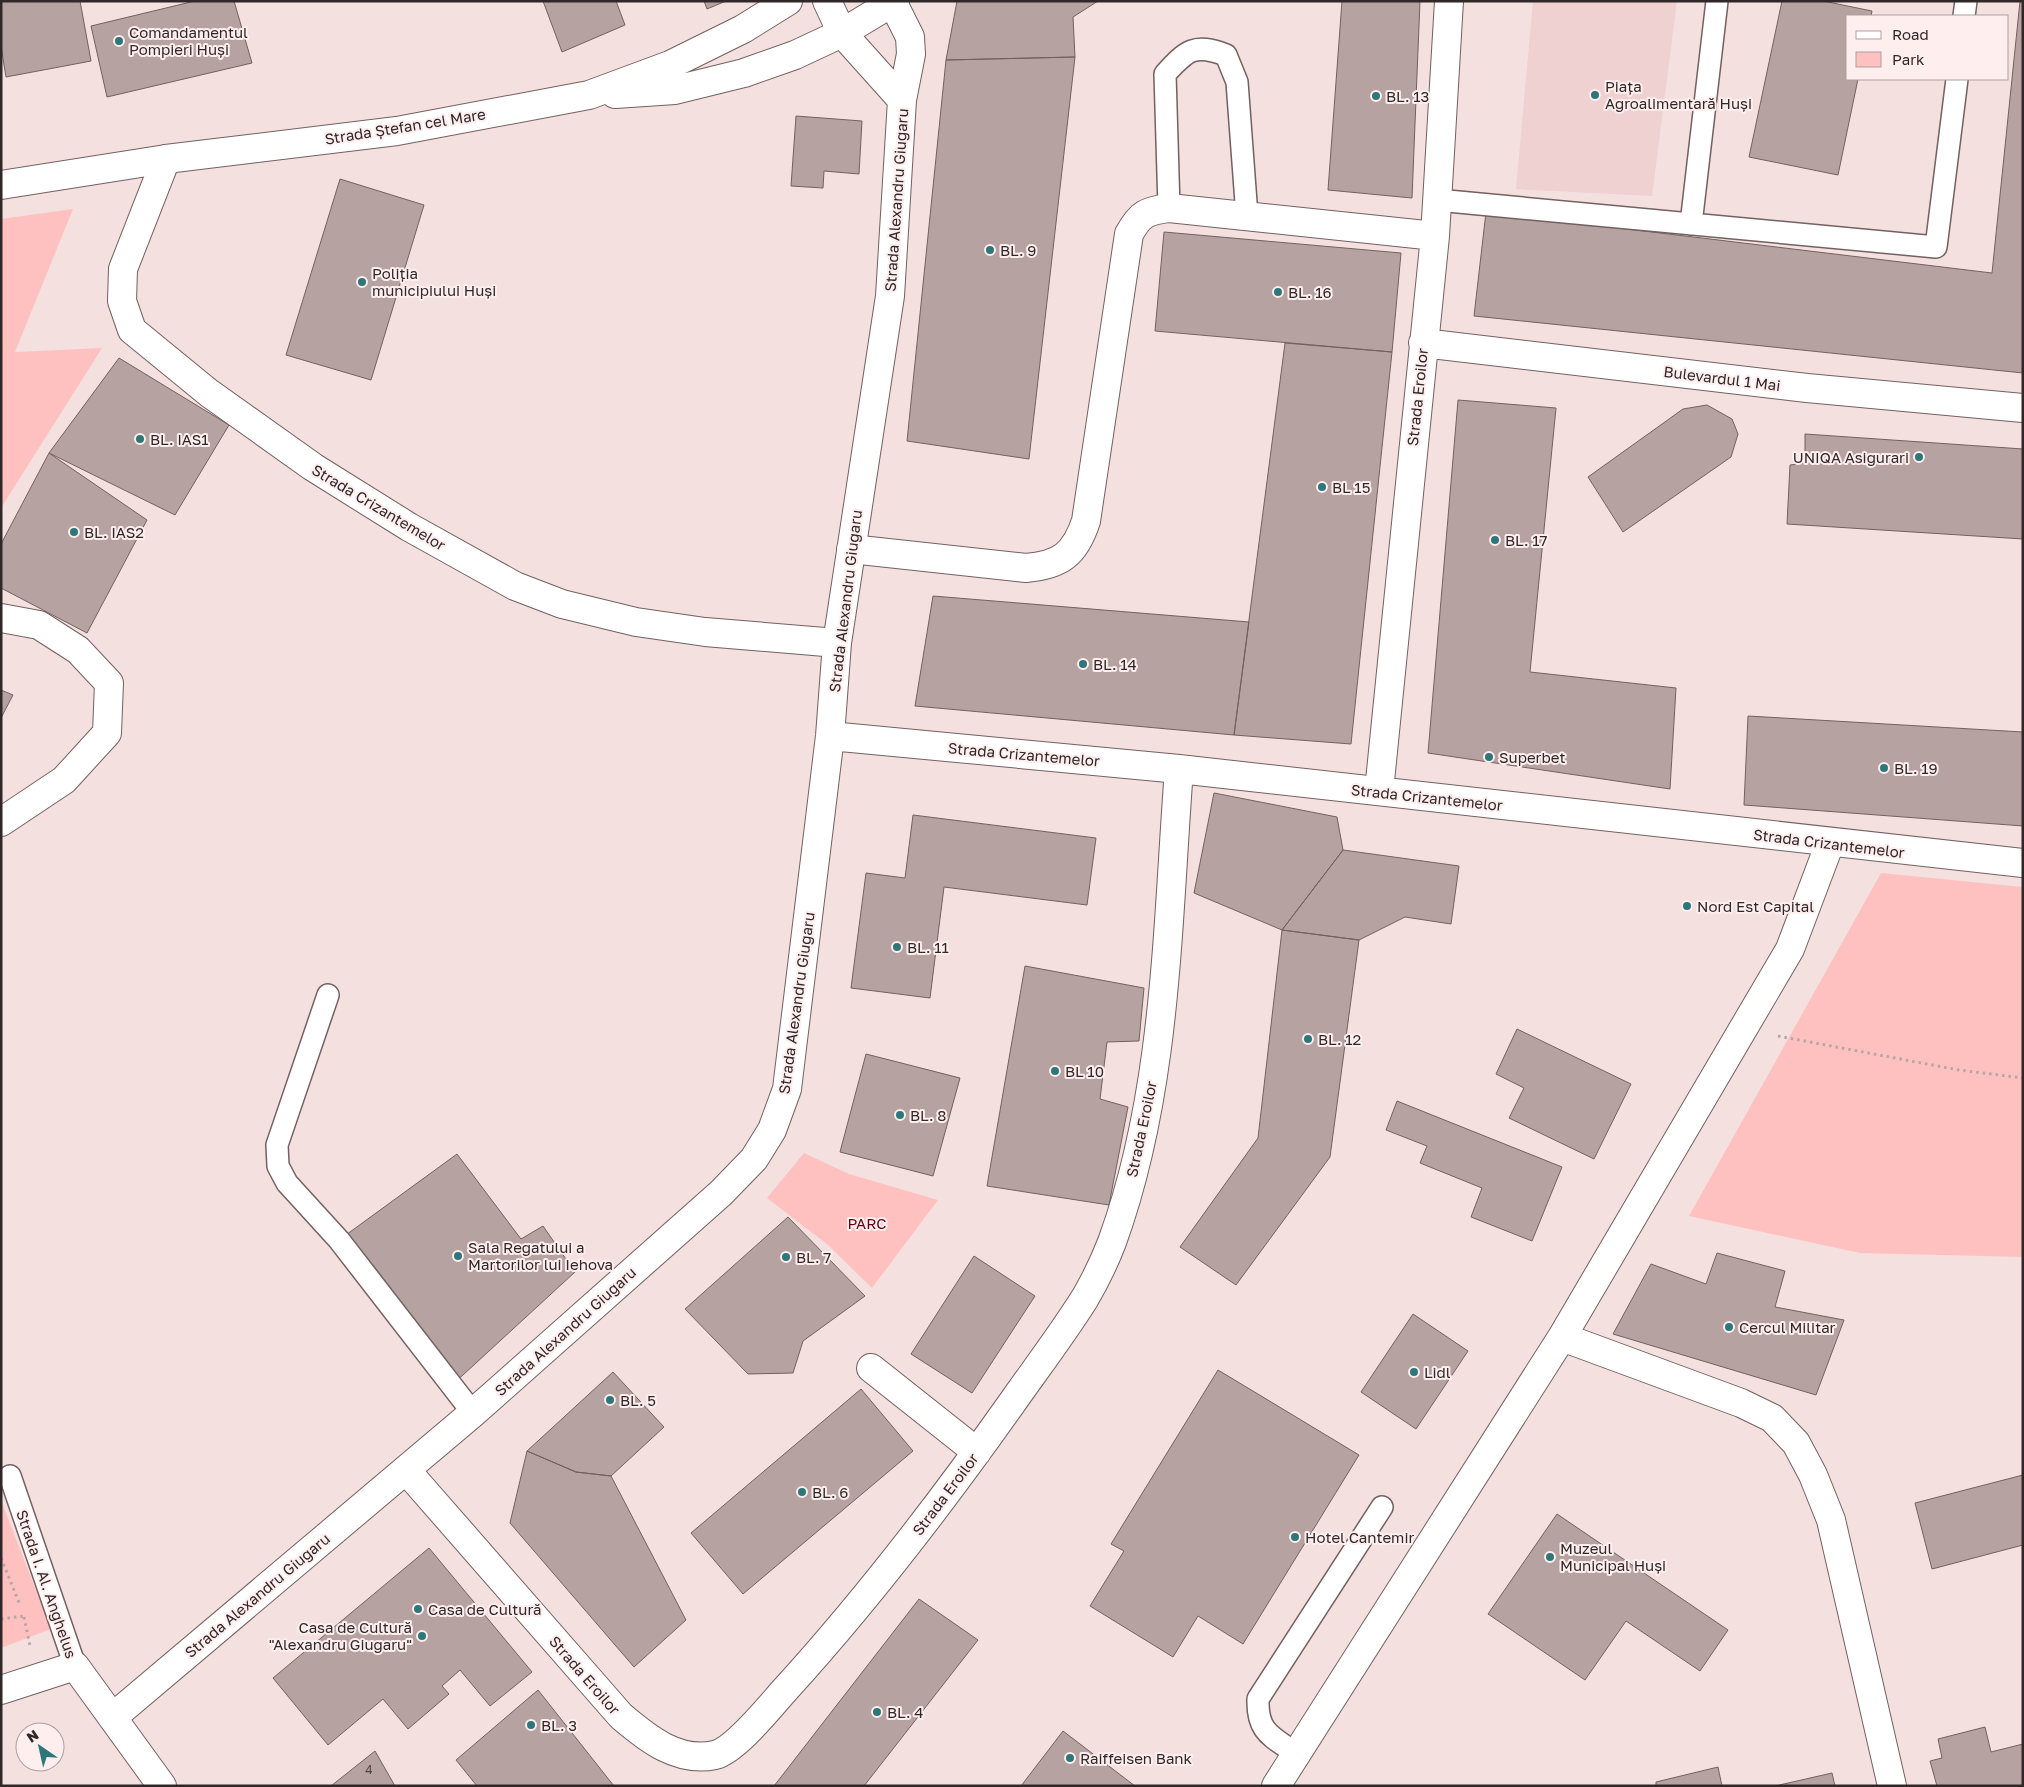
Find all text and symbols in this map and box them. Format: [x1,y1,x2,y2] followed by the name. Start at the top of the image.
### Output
[1846,15,2009,80] legend
[129,23,248,58] place label: Comandamentul Pompieri Huși
[1892,25,1929,43] text: Road
[113,35,125,47] marker: Comandamentul Pompieri Huși
[1892,50,1925,68] text: Park
[1605,77,1752,112] place label: Piața Agroalimentară Huși
[1386,87,1429,105] place label: BL. 13
[1589,89,1601,101] marker: Piața Agroalimentară Huși
[1370,90,1382,102] marker: BL. 13
[323,104,487,148] street label: Strada Ștefan cel Mare
[881,108,911,292] street label: Strada Alexandru Giugaru
[1000,241,1036,259] place label: BL. 9
[984,244,996,256] marker: BL. 9
[372,264,496,299] place label: Poliția municipiului Huși
[356,276,368,288] marker: Poliția municipiului Huși
[1288,283,1332,301] place label: BL. 16
[1272,286,1284,298] marker: BL. 16
[1403,347,1431,447] street label: Strada Eroilor
[1663,362,1781,394] street label: Bulevardul 1 Mai
[150,430,209,448] place label: BL. IAS1
[134,433,146,445] marker: BL. IAS1
[1793,448,1909,466] place label: UNIQA Asigurari
[1913,451,1925,463] marker: UNIQA Asigurari
[309,460,449,554] street label: Strada Crizantemelor
[1332,478,1370,496] place label: BL 15
[1316,481,1328,493] marker: BL 15
[825,509,865,693] street label: Strada Alexandru Giugaru
[84,523,144,541] place label: BL. IAS2
[68,526,80,538] marker: BL. IAS2
[1505,531,1547,549] place label: BL. 17
[1489,534,1501,546] marker: BL. 17
[1093,655,1137,673] place label: BL. 14
[1077,658,1089,670] marker: BL. 14
[947,738,1101,770] street label: Strada Crizantemelor
[1499,748,1565,766] place label: Superbet
[1483,751,1495,763] marker: Superbet
[1894,759,1938,777] place label: BL. 19
[1878,762,1890,774] marker: BL. 19
[1350,780,1504,814] street label: Strada Crizantemelor
[1752,825,1906,861] street label: Strada Crizantemelor
[1697,897,1814,915] place label: Nord Est Capital
[1681,900,1693,912] marker: Nord Est Capital
[774,911,818,1095] street label: Strada Alexandru Giugaru
[907,938,949,956] place label: BL. 11
[891,941,903,953] marker: BL. 11
[1318,1030,1361,1048] place label: BL. 12
[1302,1033,1314,1045] marker: BL. 12
[1065,1062,1104,1080] place label: BL 10
[1049,1065,1061,1077] marker: BL 10
[1122,1079,1160,1179] street label: Strada Eroilor
[910,1106,946,1124] place label: BL. 8
[894,1109,906,1121] marker: BL. 8
[847,1214,887,1232] park label: PARC
[468,1238,613,1273] place label: Sala Regatului a Martorilor lui Iehova
[796,1248,831,1266] place label: BL. 7
[452,1250,464,1262] marker: Sala Regatului a Martorilor lui Iehova
[780,1251,792,1263] marker: BL. 7
[491,1263,639,1399] street label: Strada Alexandru Giugaru
[1739,1318,1836,1336] place label: Cercul Militar
[1723,1321,1735,1333] marker: Cercul Militar
[1424,1363,1451,1381] place label: Lidl
[1408,1366,1420,1378] marker: Lidl
[620,1391,656,1409] place label: BL. 5
[604,1394,616,1406] marker: BL. 5
[908,1449,982,1539] street label: Strada Eroilor
[812,1483,848,1501] place label: BL. 6
[796,1486,808,1498] marker: BL. 6
[13,1507,81,1661] street label: Strada I. Al. Anghelus
[1305,1528,1414,1546] place label: Hotel Cantemir
[181,1529,333,1661] street label: Strada Alexandru Giugaru
[1289,1531,1301,1543] marker: Hotel Cantemir
[1560,1539,1666,1574] place label: Muzeul Municipal Huși
[1544,1551,1556,1563] marker: Muzeul Municipal Huși
[428,1600,542,1618] place label: Casa de Cultură
[412,1603,424,1615] marker: Casa de Cultură
[269,1618,412,1653] place label: Casa de Cultură "Alexandru Giugaru"
[416,1630,428,1642] marker: Casa de Cultură "Alexandru Giugaru"
[546,1632,624,1718] street label: Strada Eroilor
[887,1703,923,1721] place label: BL. 4
[871,1706,883,1718] marker: BL. 4
[541,1716,577,1734] place label: BL. 3
[525,1719,537,1731] marker: BL. 3
[15,1722,65,1772] north arrow
[23,1726,42,1746] text: N
[1080,1749,1193,1767] place label: Raiffeisen Bank
[1064,1752,1076,1764] marker: Raiffeisen Bank
[365,1762,373,1777] house number: 4

